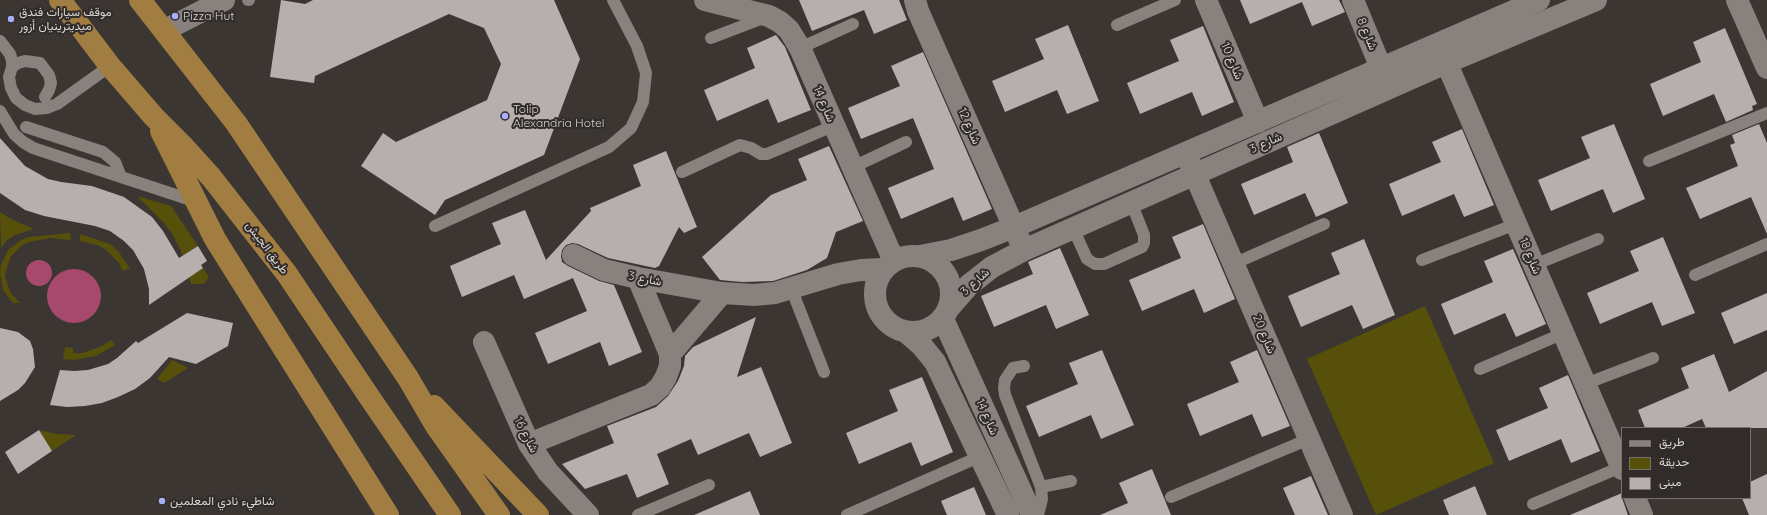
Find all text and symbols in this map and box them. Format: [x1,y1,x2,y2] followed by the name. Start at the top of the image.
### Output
[19,5,112,33] place label: موقف سيارات فندق ميديترينيان أزور
[183,9,234,23] place label: Pizza Hut
[170,11,180,21] marker: Pizza Hut
[6,14,16,24] marker: موقف سيارات فندق ميديترينيان أزور
[1354,16,1380,52] street label: شارع 8
[1218,40,1246,82] street label: شارع 10
[810,84,838,124] street label: شارع 14
[513,102,605,130] place label: Tolip Alexandria Hotel
[955,105,983,147] street label: شارع 12
[500,111,510,121] marker: Tolip Alexandria Hotel
[1248,130,1284,156] street label: شارع 3
[242,219,292,277] street label: طريق الجيش
[1516,236,1544,276] street label: شارع 18
[958,265,992,299] street label: شارع 3
[627,269,663,289] street label: شارع 3
[1249,312,1279,356] street label: شارع 20
[973,397,1001,437] street label: شارع 14
[511,415,541,455] street label: شارع 16
[1621,427,1751,499] legend
[1659,434,1684,449] text: طريق
[1659,454,1689,469] text: حديقة
[1659,474,1681,489] text: مبنى
[170,494,274,508] place label: شاطيء نادي المعلمين
[157,496,167,506] marker: شاطيء نادي المعلمين

